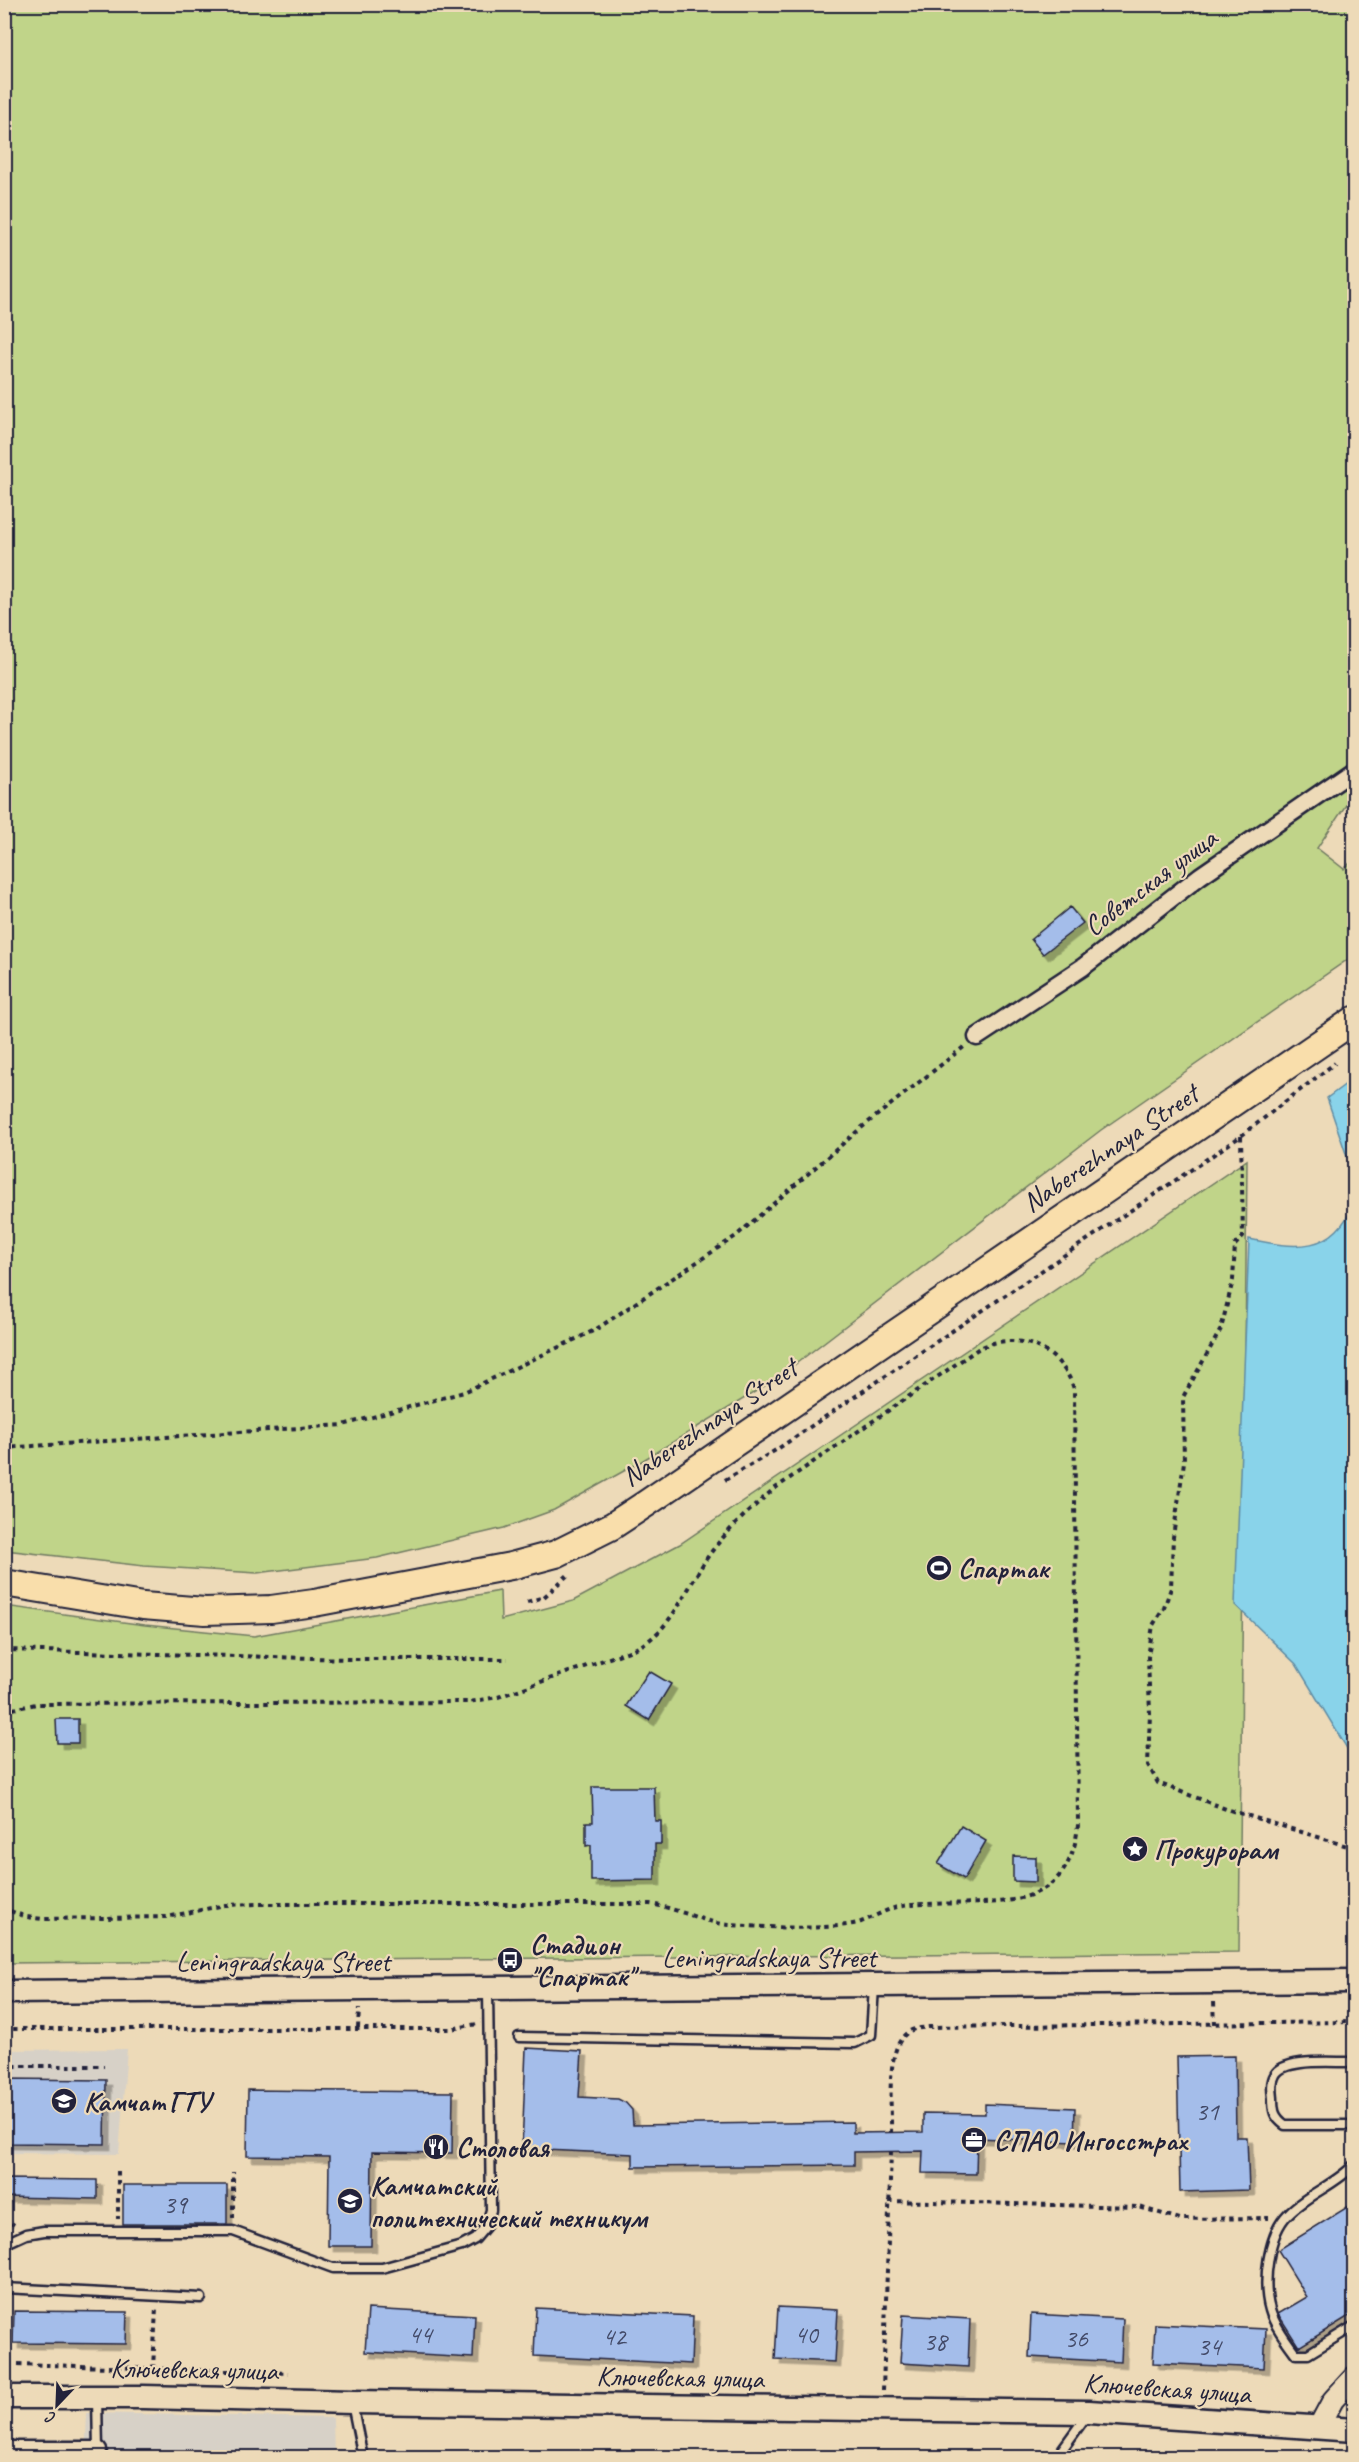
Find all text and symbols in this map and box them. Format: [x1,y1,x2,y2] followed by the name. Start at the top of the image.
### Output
[1076,819,1225,944] street label: Советская улица
[1015,1074,1208,1220] street label: Naberezhnaya Street
[614,1348,807,1494] street label: Naberezhnaya Street
[958,1551,1051,1586] place label: Спартак
[924,1553,954,1583] sports icon: Спартак
[1154,1832,1280,1868] place label: Прокурорам
[1120,1834,1150,1864] place icon: Прокурорам
[530,1927,640,1994] place label: Стадион "Спартак"
[662,1940,879,1975] street label: Leningradskaya Street
[176,1944,393,1979] street label: Leningradskaya Street
[495,1945,525,1975] bus stop icon: Стадион "Спартак"
[84,2084,215,2119] place label: КамчатГТУ
[49,2086,79,2116] school or university icon: КамчатГТУ
[1195,2095,1220,2128] house number: 31
[994,2123,1189,2158] place label: СПАО Ингосстрах
[959,2125,989,2155] office icon: СПАО Ингосстрах
[456,2130,550,2165] place label: Столовая
[421,2132,451,2162] restaurant icon: Столовая
[370,2168,649,2235] place label: Камчатский политехнический техникум
[335,2186,365,2216] school or university icon: Камчатский политехнический техникум
[163,2188,189,2221] house number: 39
[408,2318,434,2351] house number: 44
[794,2318,820,2351] house number: 40
[602,2320,628,2353] house number: 42
[1064,2322,1089,2355] house number: 36
[923,2325,949,2358] house number: 38
[1197,2330,1223,2363] house number: 34
[110,2350,280,2388] street label: Ключевская улица
[596,2358,766,2396] street label: Ключевская улица
[1082,2365,1253,2411] street label: Ключевская улица
[27,2375,87,2435] north arrow
[42,2406,59,2429] text: С

